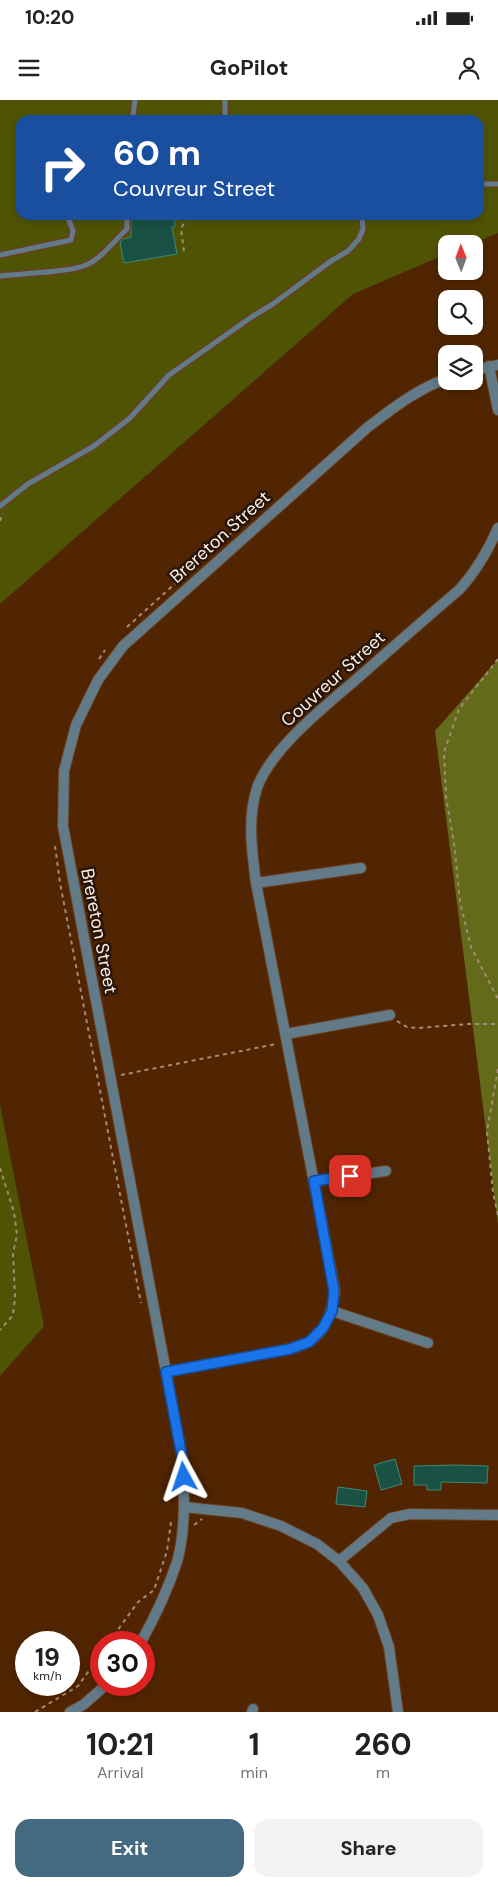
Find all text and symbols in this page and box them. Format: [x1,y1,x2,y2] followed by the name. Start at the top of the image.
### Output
[25,5,74,30] text: 10:20
[210,53,288,82] text: GoPilot
[15,54,43,82] icon: menu
[455,54,483,82] icon: person
[113,130,201,176] text: 60 m
[30,135,95,200] icon: right
[113,174,275,203] text: Couvreur Street
[438,235,482,280] north arrow
[438,235,483,390] map controls
[438,290,483,335] button: search
[438,345,483,390] button: layers
[165,486,275,588] street label: Brereton Street
[276,626,390,732] street label: Couvreur Street
[75,866,123,996] street label: Brereton Street
[329,1155,371,1197] pin
[336,1162,364,1190] icon: arrive
[157,1450,209,1502] position arrow
[90,1631,155,1696] speed limit sign: 30
[35,1641,60,1674] text: 19
[33,1668,62,1684] text: km/h
[86,1725,154,1764] text: 10:21
[249,1725,260,1764] text: 1
[354,1725,412,1764] text: 260
[97,1762,144,1783] text: Arrival
[241,1762,268,1783] text: min
[376,1762,390,1783] text: m
[15,1819,244,1877] button: Exit
[254,1819,483,1877] button: Share

